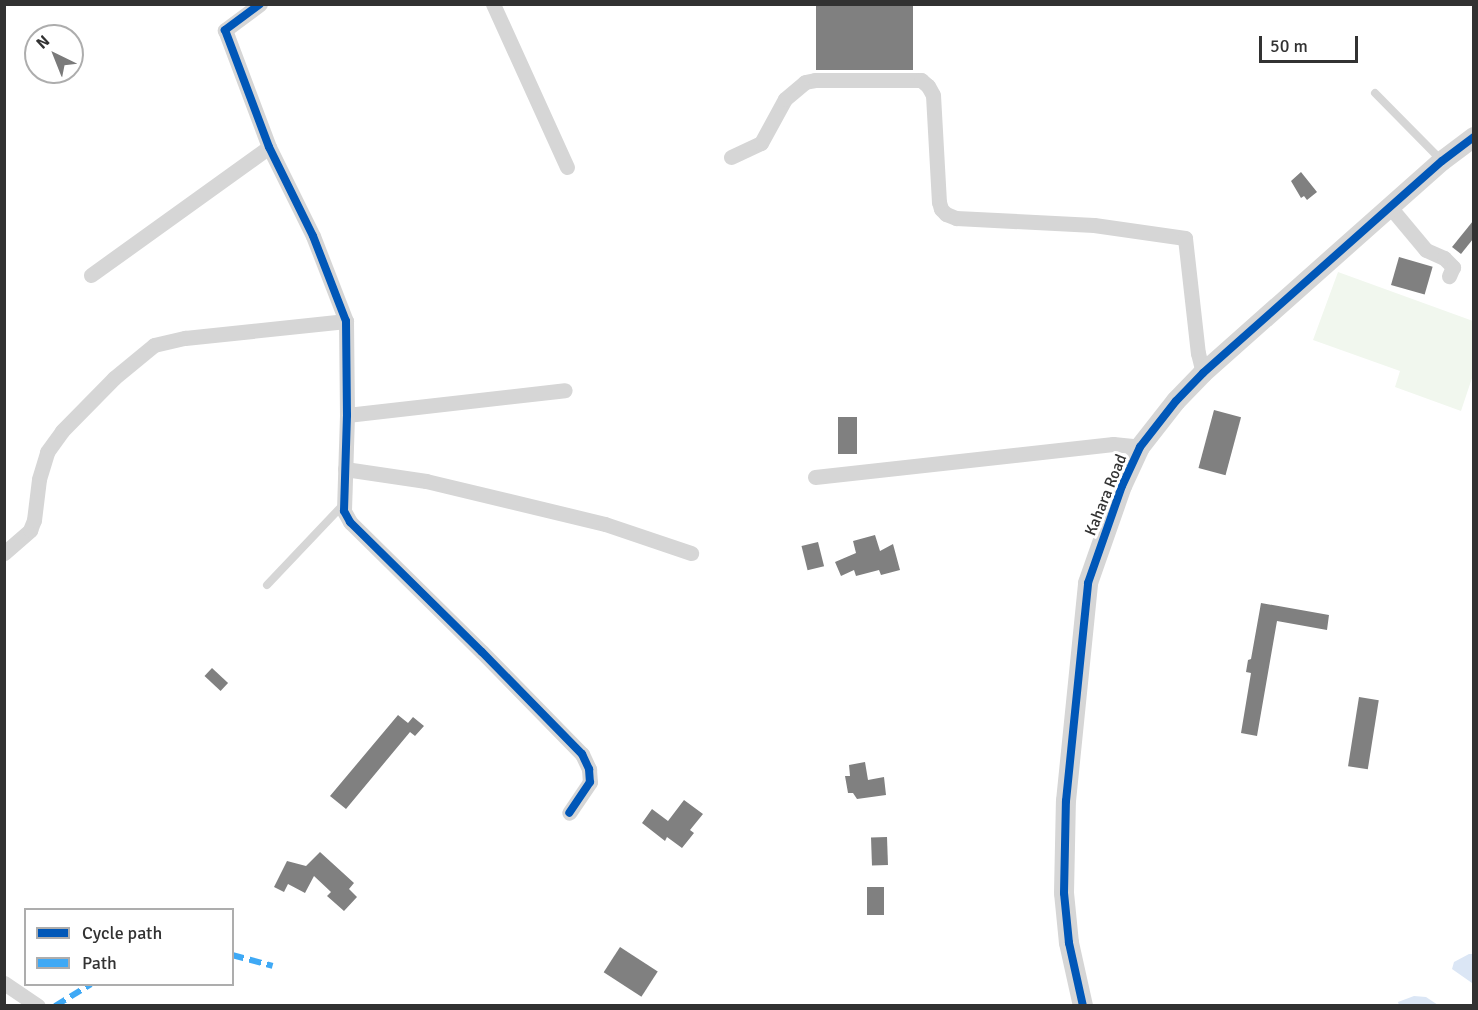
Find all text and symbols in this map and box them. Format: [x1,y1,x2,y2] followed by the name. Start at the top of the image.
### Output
[24,24,84,84] north arrow
[1262,24,1361,62] scale bar
[32,31,54,53] text: N
[1270,35,1308,57] text: 50 m
[1081,451,1131,539] street label: Kahara Road
[24,908,234,986] legend
[82,922,162,944] text: Cycle path
[82,952,117,974] text: Path

